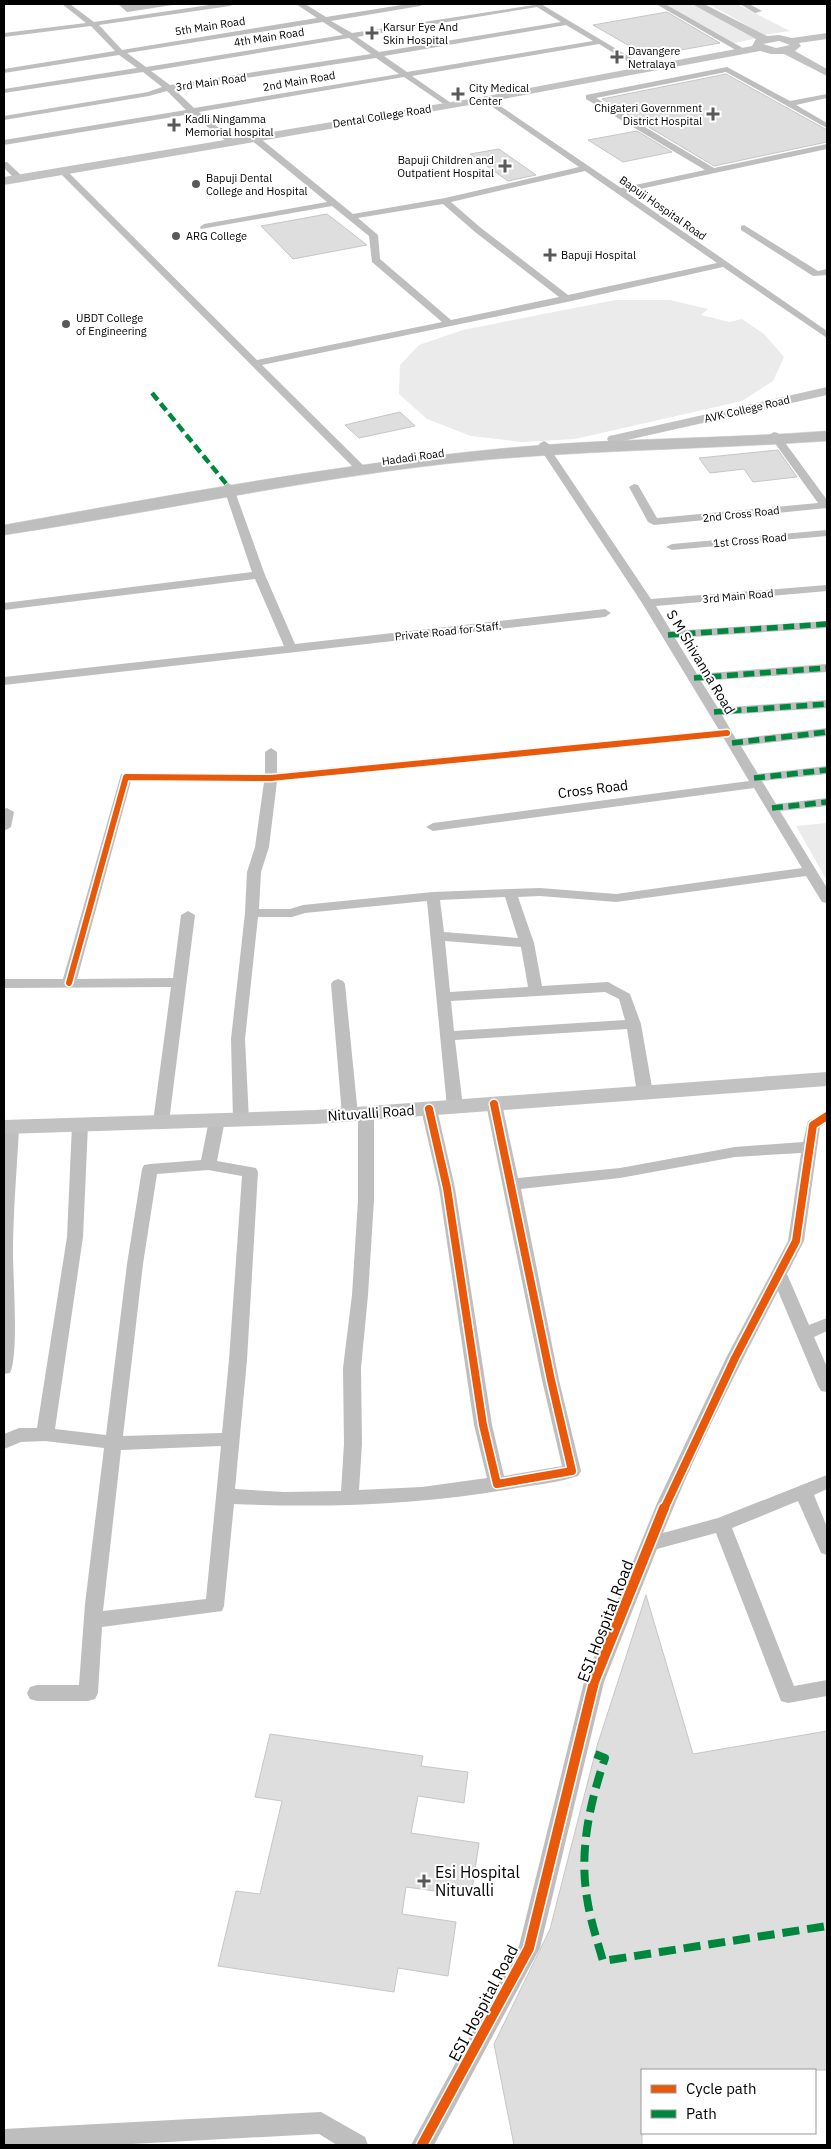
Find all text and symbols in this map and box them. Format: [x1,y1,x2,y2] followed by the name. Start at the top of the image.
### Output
[174,14,246,38] street label: 5th Main Road
[383,20,458,47] place label: Karsur Eye And Skin Hospital
[233,25,305,49] street label: 4th Main Road
[365,26,379,40] marker: Karsur Eye And Skin Hospital
[628,44,680,71] place label: Davangere Netralaya
[610,50,624,64] marker: Davangere Netralaya
[262,68,336,94] street label: 2nd Main Road
[175,70,247,94] street label: 3rd Main Road
[469,81,529,108] place label: City Medical Center
[451,87,465,101] marker: City Medical Center
[332,101,432,131] street label: Dental College Road
[594,101,702,128] place label: Chigateri Government District Hospital
[706,107,720,121] marker: Chigateri Government District Hospital
[185,112,274,139] place label: Kadli Ningamma Memorial hospital
[167,118,181,132] marker: Kadli Ningamma Memorial hospital
[397,153,494,180] place label: Bapuji Children and Outpatient Hospital
[498,159,512,173] marker: Bapuji Children and Outpatient Hospital
[206,171,308,198] place label: Bapuji Dental College and Hospital
[617,173,709,243] street label: Bapuji Hospital Road
[190,178,202,190] marker: Bapuji Dental College and Hospital
[186,229,247,243] place label: ARG College
[170,230,182,242] marker: ARG College
[543,248,557,262] marker: Bapuji Hospital
[561,248,636,262] place label: Bapuji Hospital
[76,311,147,338] place label: UBDT College of Engineering
[60,318,72,330] marker: UBDT College of Engineering
[703,392,791,426] street label: AVK College Road
[381,446,445,468] street label: Hadadi Road
[702,503,780,525] street label: 2nd Cross Road
[713,530,787,550] street label: 1st Cross Road
[702,586,774,606] street label: 3rd Main Road
[663,606,739,718] street label: S M Shivanna Road
[394,618,502,644] street label: Private Road for Staff.
[557,776,629,802] street label: Cross Road
[327,1101,415,1125] street label: Nituvalli Road
[573,1557,637,1685] street label: ESI Hospital Road
[435,1862,520,1900] place label: Esi Hospital Nituvalli
[417,1874,431,1888] marker: Esi Hospital Nituvalli
[444,1941,522,2065] street label: ESI Hospital Road
[641,2069,816,2134] legend
[686,2079,757,2098] text: Cycle path
[686,2104,717,2123] text: Path

